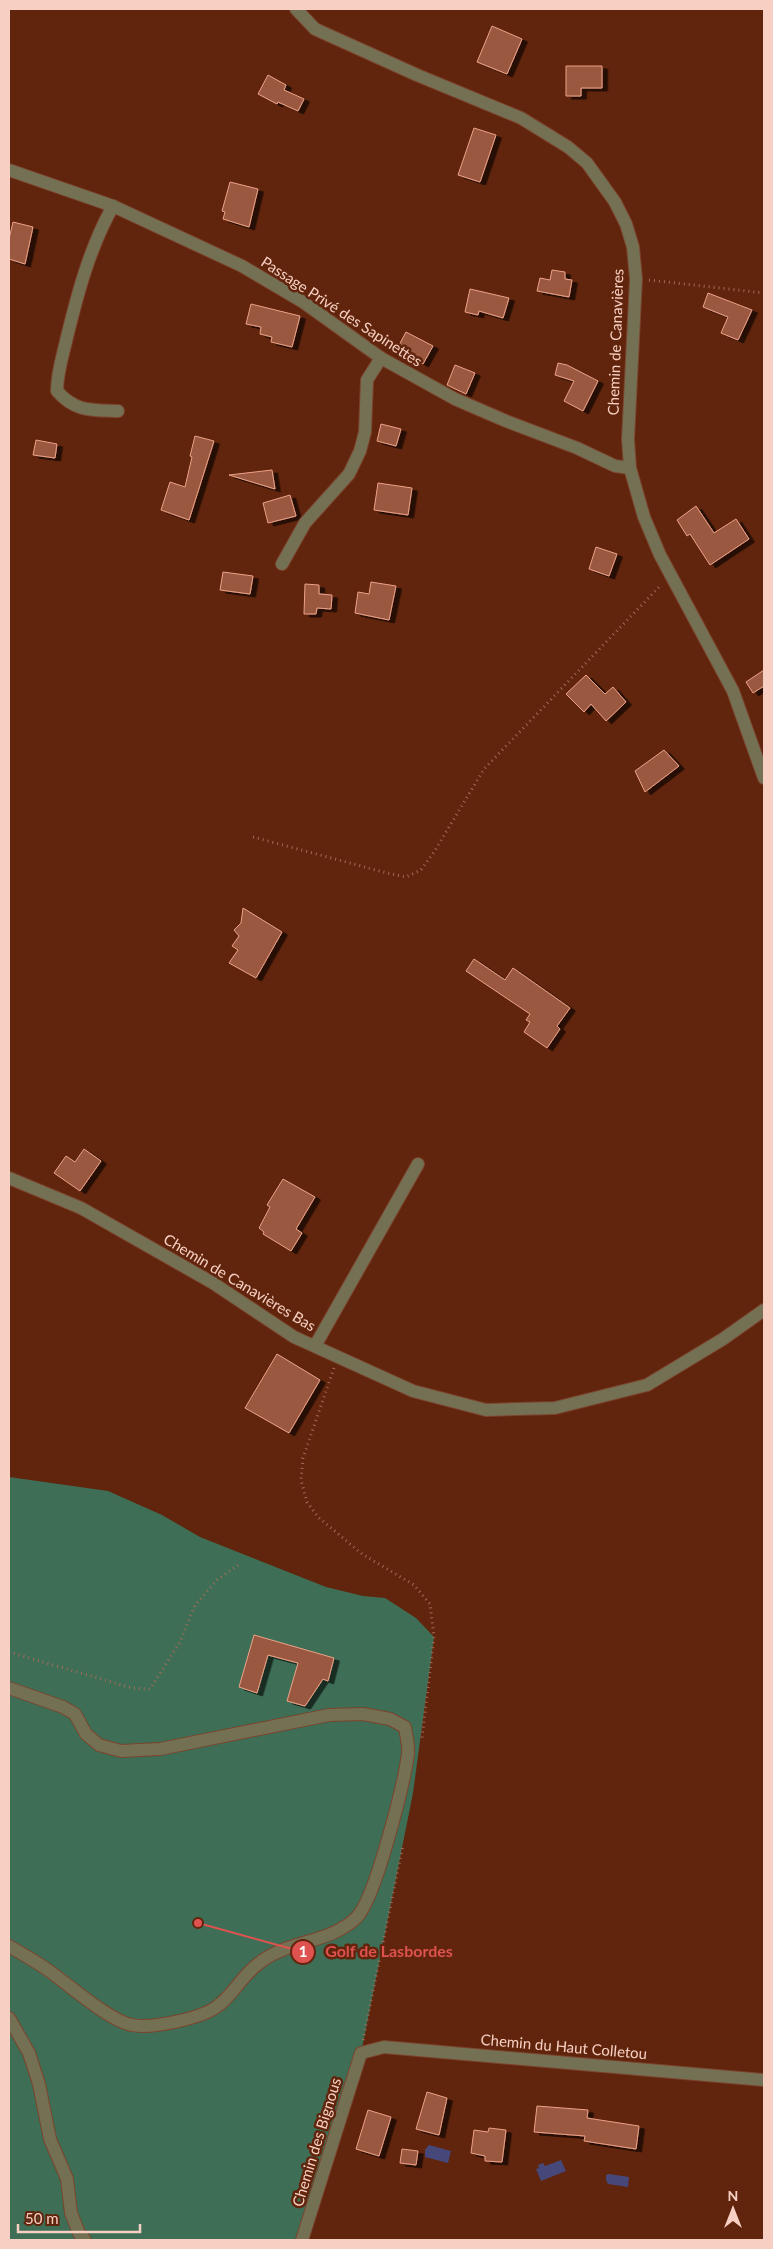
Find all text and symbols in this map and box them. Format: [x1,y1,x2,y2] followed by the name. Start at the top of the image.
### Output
[258,252,426,370] street label: Passage Privé des Sapinettes
[603,268,627,416] street label: Chemin de Canavières
[161,1229,319,1335] street label: Chemin de Canavières Bas
[290,1936,463,1967] callout: Golf de Lasbordes
[325,1941,453,1960] text: Golf de Lasbordes
[299,1942,307,1960] text: 1
[480,2030,648,2062] street label: Chemin du Haut Colletou
[288,2075,344,2209] street label: Chemin des Bignous
[708,2184,758,2234] north arrow
[728,2187,738,2204] text: N
[18,2202,140,2234] scale bar
[25,2209,59,2227] text: 50 m

